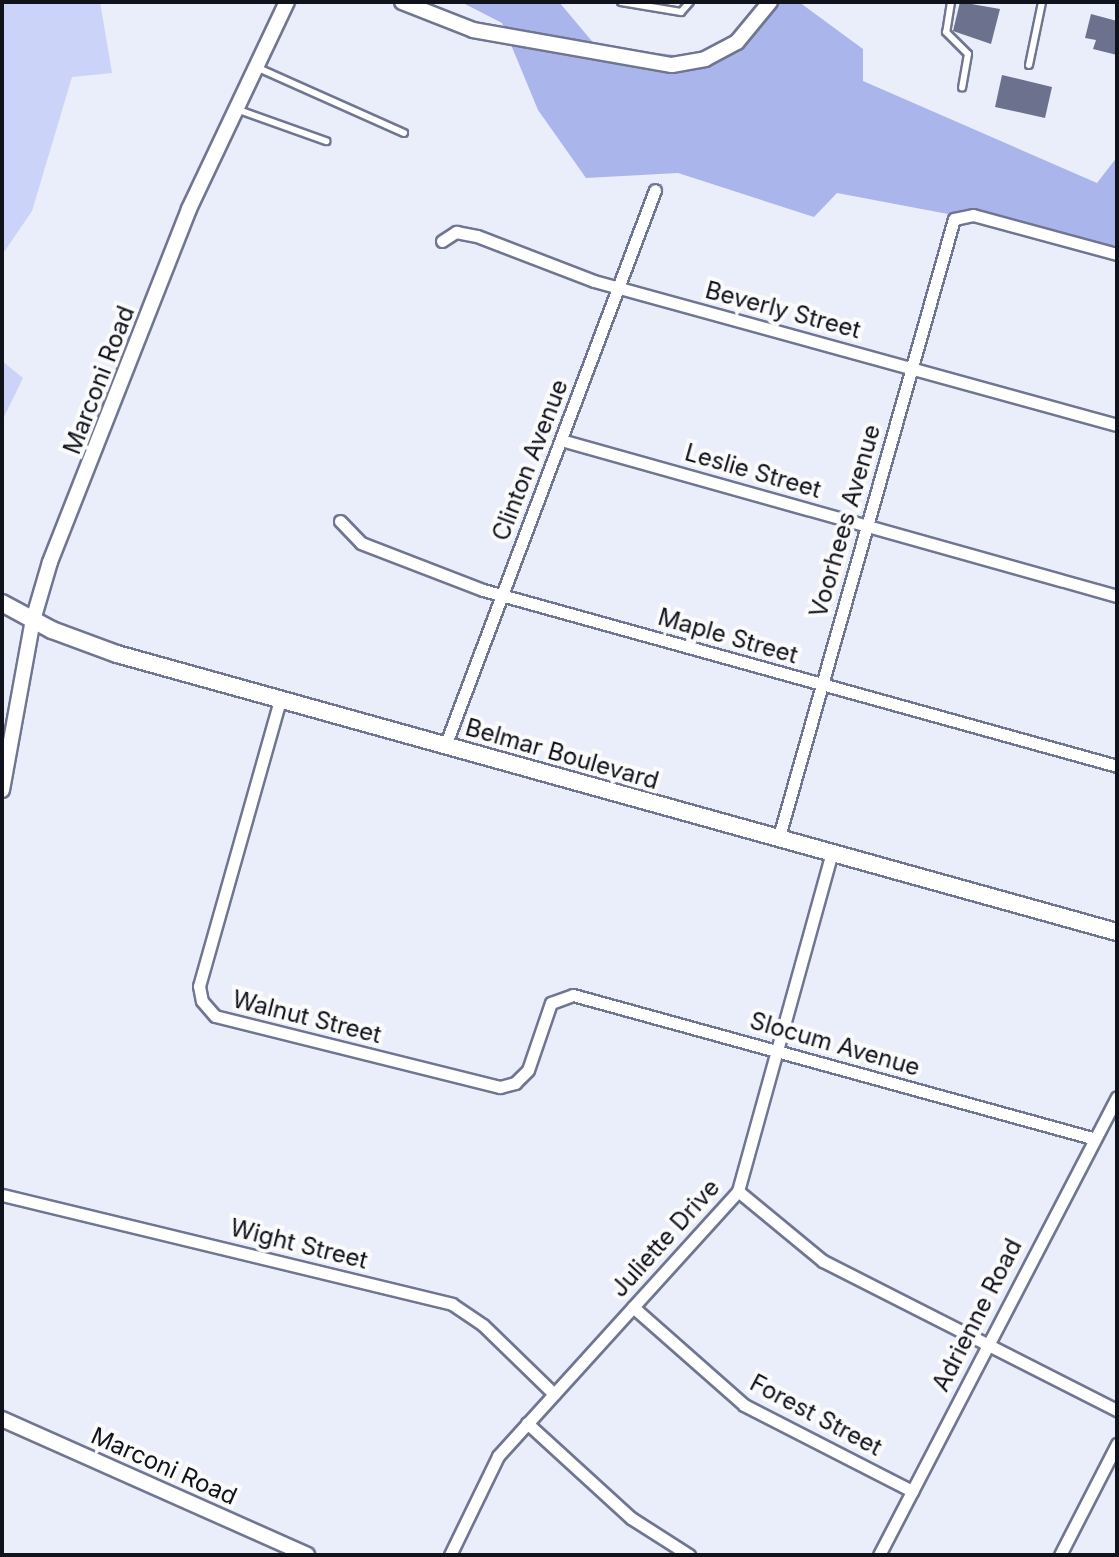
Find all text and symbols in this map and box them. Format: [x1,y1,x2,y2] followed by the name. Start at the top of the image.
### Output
[702,275,864,345] street label: Beverly Street
[58,302,140,458] street label: Marconi Road
[486,375,574,545] street label: Clinton Avenue
[804,421,886,621] street label: Voorhees Avenue
[682,438,824,504] street label: Leslie Street
[655,602,801,670] street label: Maple Street
[462,713,662,795] street label: Belmar Boulevard
[230,985,384,1049] street label: Walnut Street
[747,1006,923,1082] street label: Slocum Avenue
[605,1173,725,1303] street label: Juliette Drive
[227,1213,371,1275] street label: Wight Street
[926,1234,1028,1396] street label: Adrienne Road
[745,1368,887,1462] street label: Forest Street
[87,1421,241,1511] street label: Marconi Road

